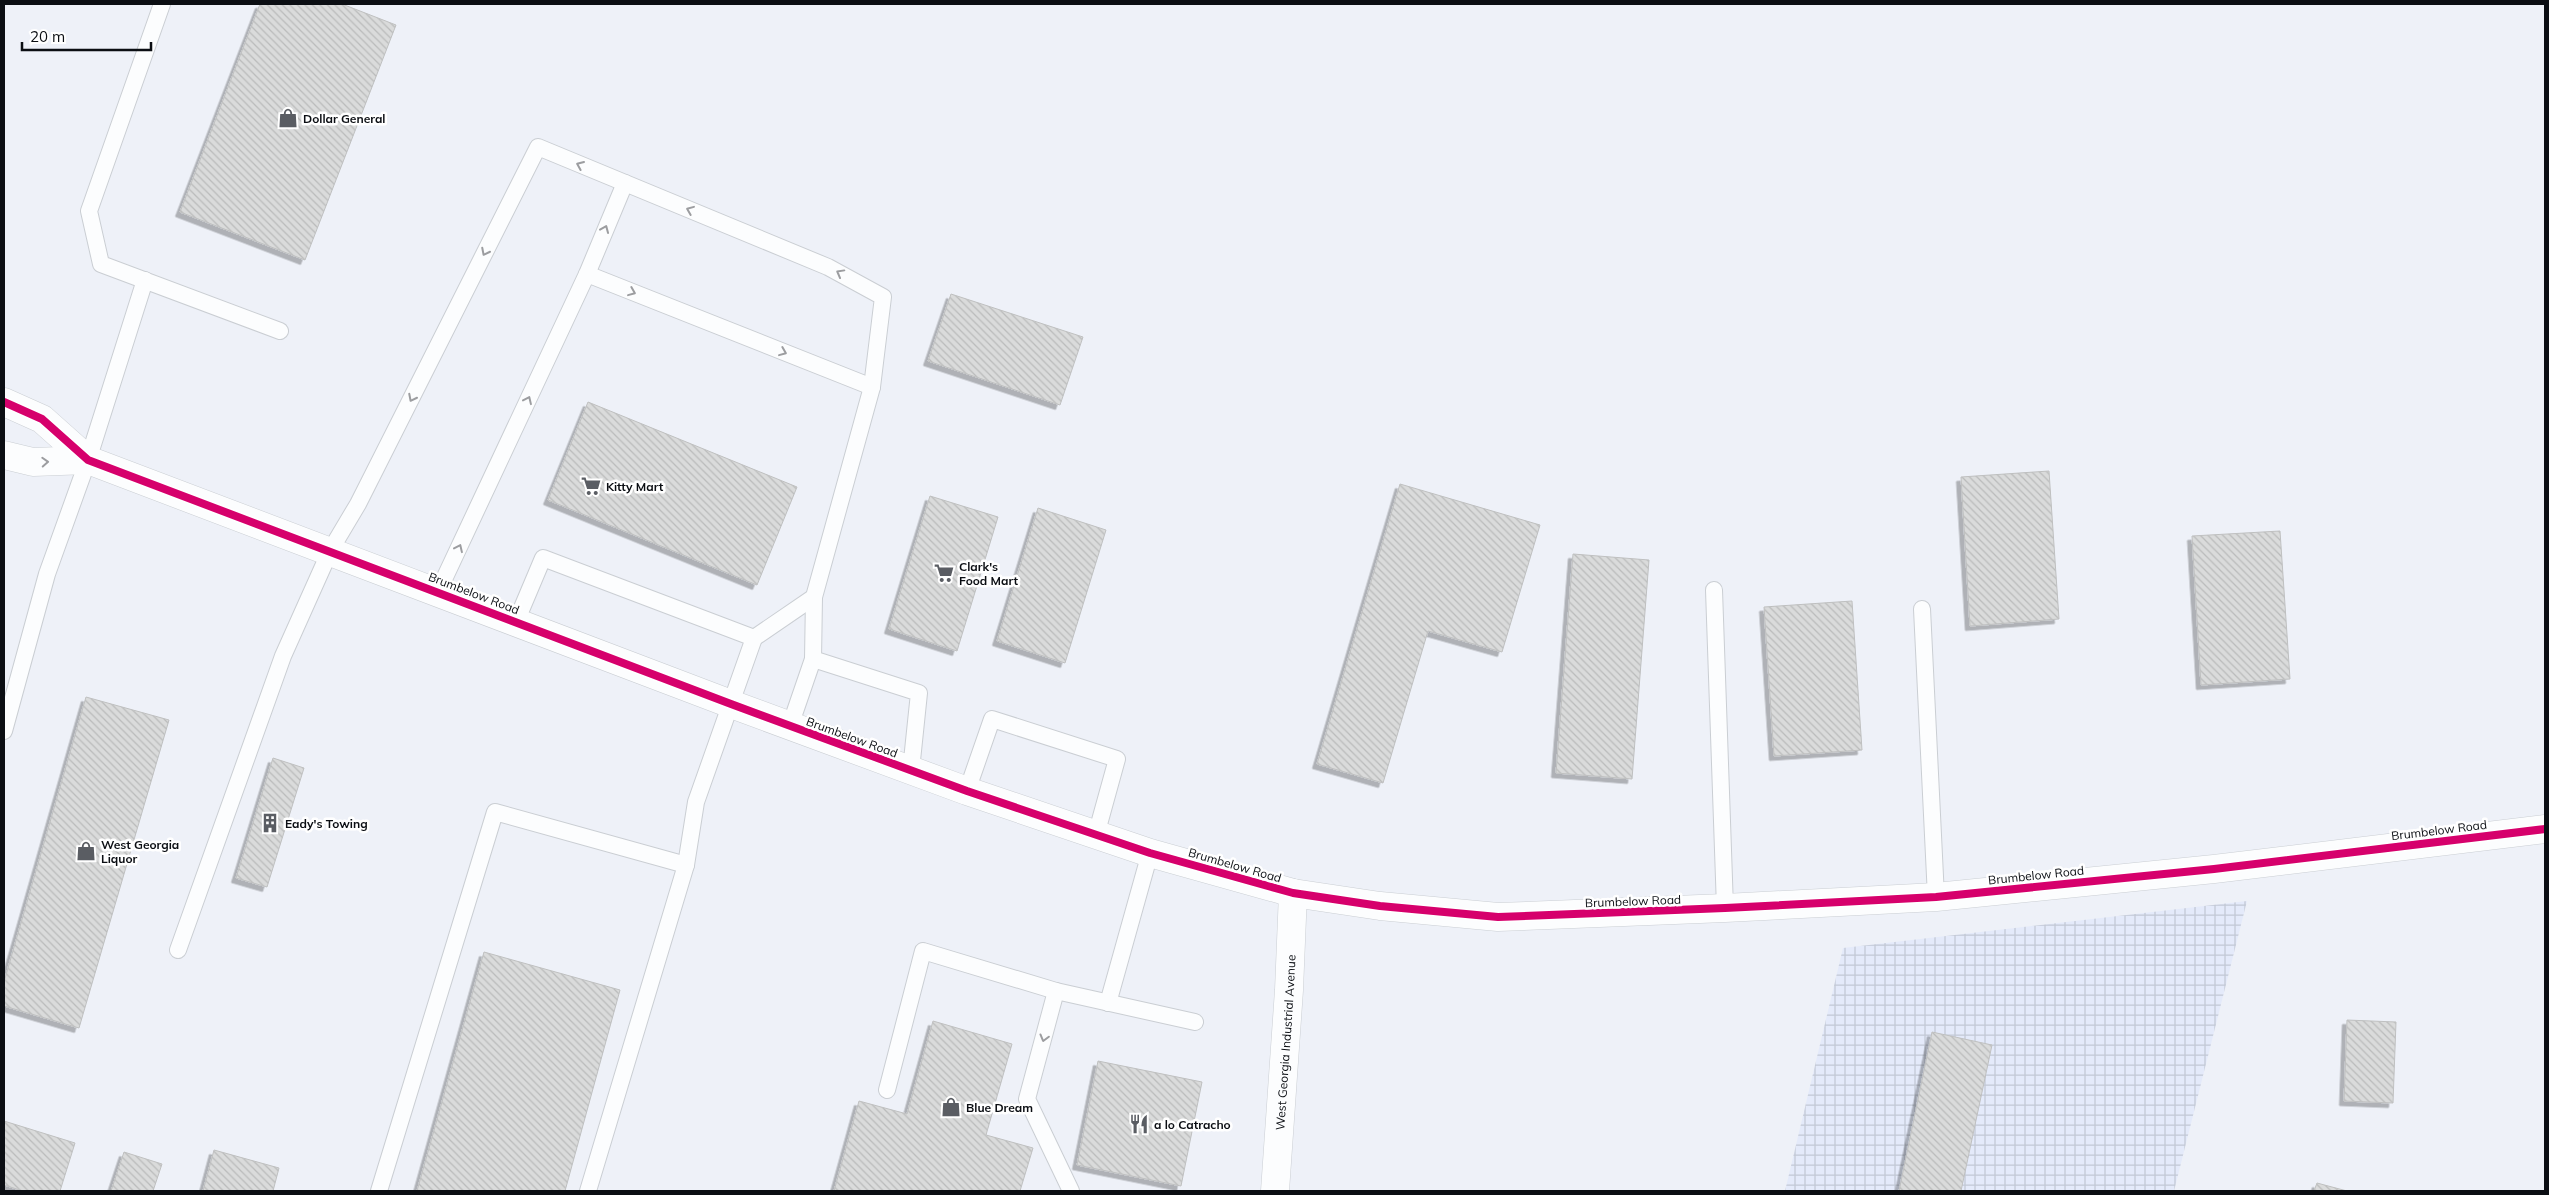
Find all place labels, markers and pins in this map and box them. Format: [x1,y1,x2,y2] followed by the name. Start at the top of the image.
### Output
[277,107,299,129] shop icon: Dollar General
[303,111,385,126] place label: Dollar General
[580,475,602,497] supermarket icon: Kitty Mart
[606,479,664,494] place label: Kitty Mart
[959,559,1019,588] place label: Clark's Food Mart
[933,562,955,584] supermarket icon: Clark's Food Mart
[259,812,281,834] building icon: Eady's Towing
[285,816,368,831] place label: Eady's Towing
[101,837,179,866] place label: West Georgia Liquor
[75,840,97,862] shop icon: West Georgia Liquor
[940,1096,962,1118] shop icon: Blue Dream
[966,1100,1033,1115] place label: Blue Dream
[1128,1113,1150,1135] restaurant icon: a lo Catracho
[1154,1117,1231,1132] place label: a lo Catracho

